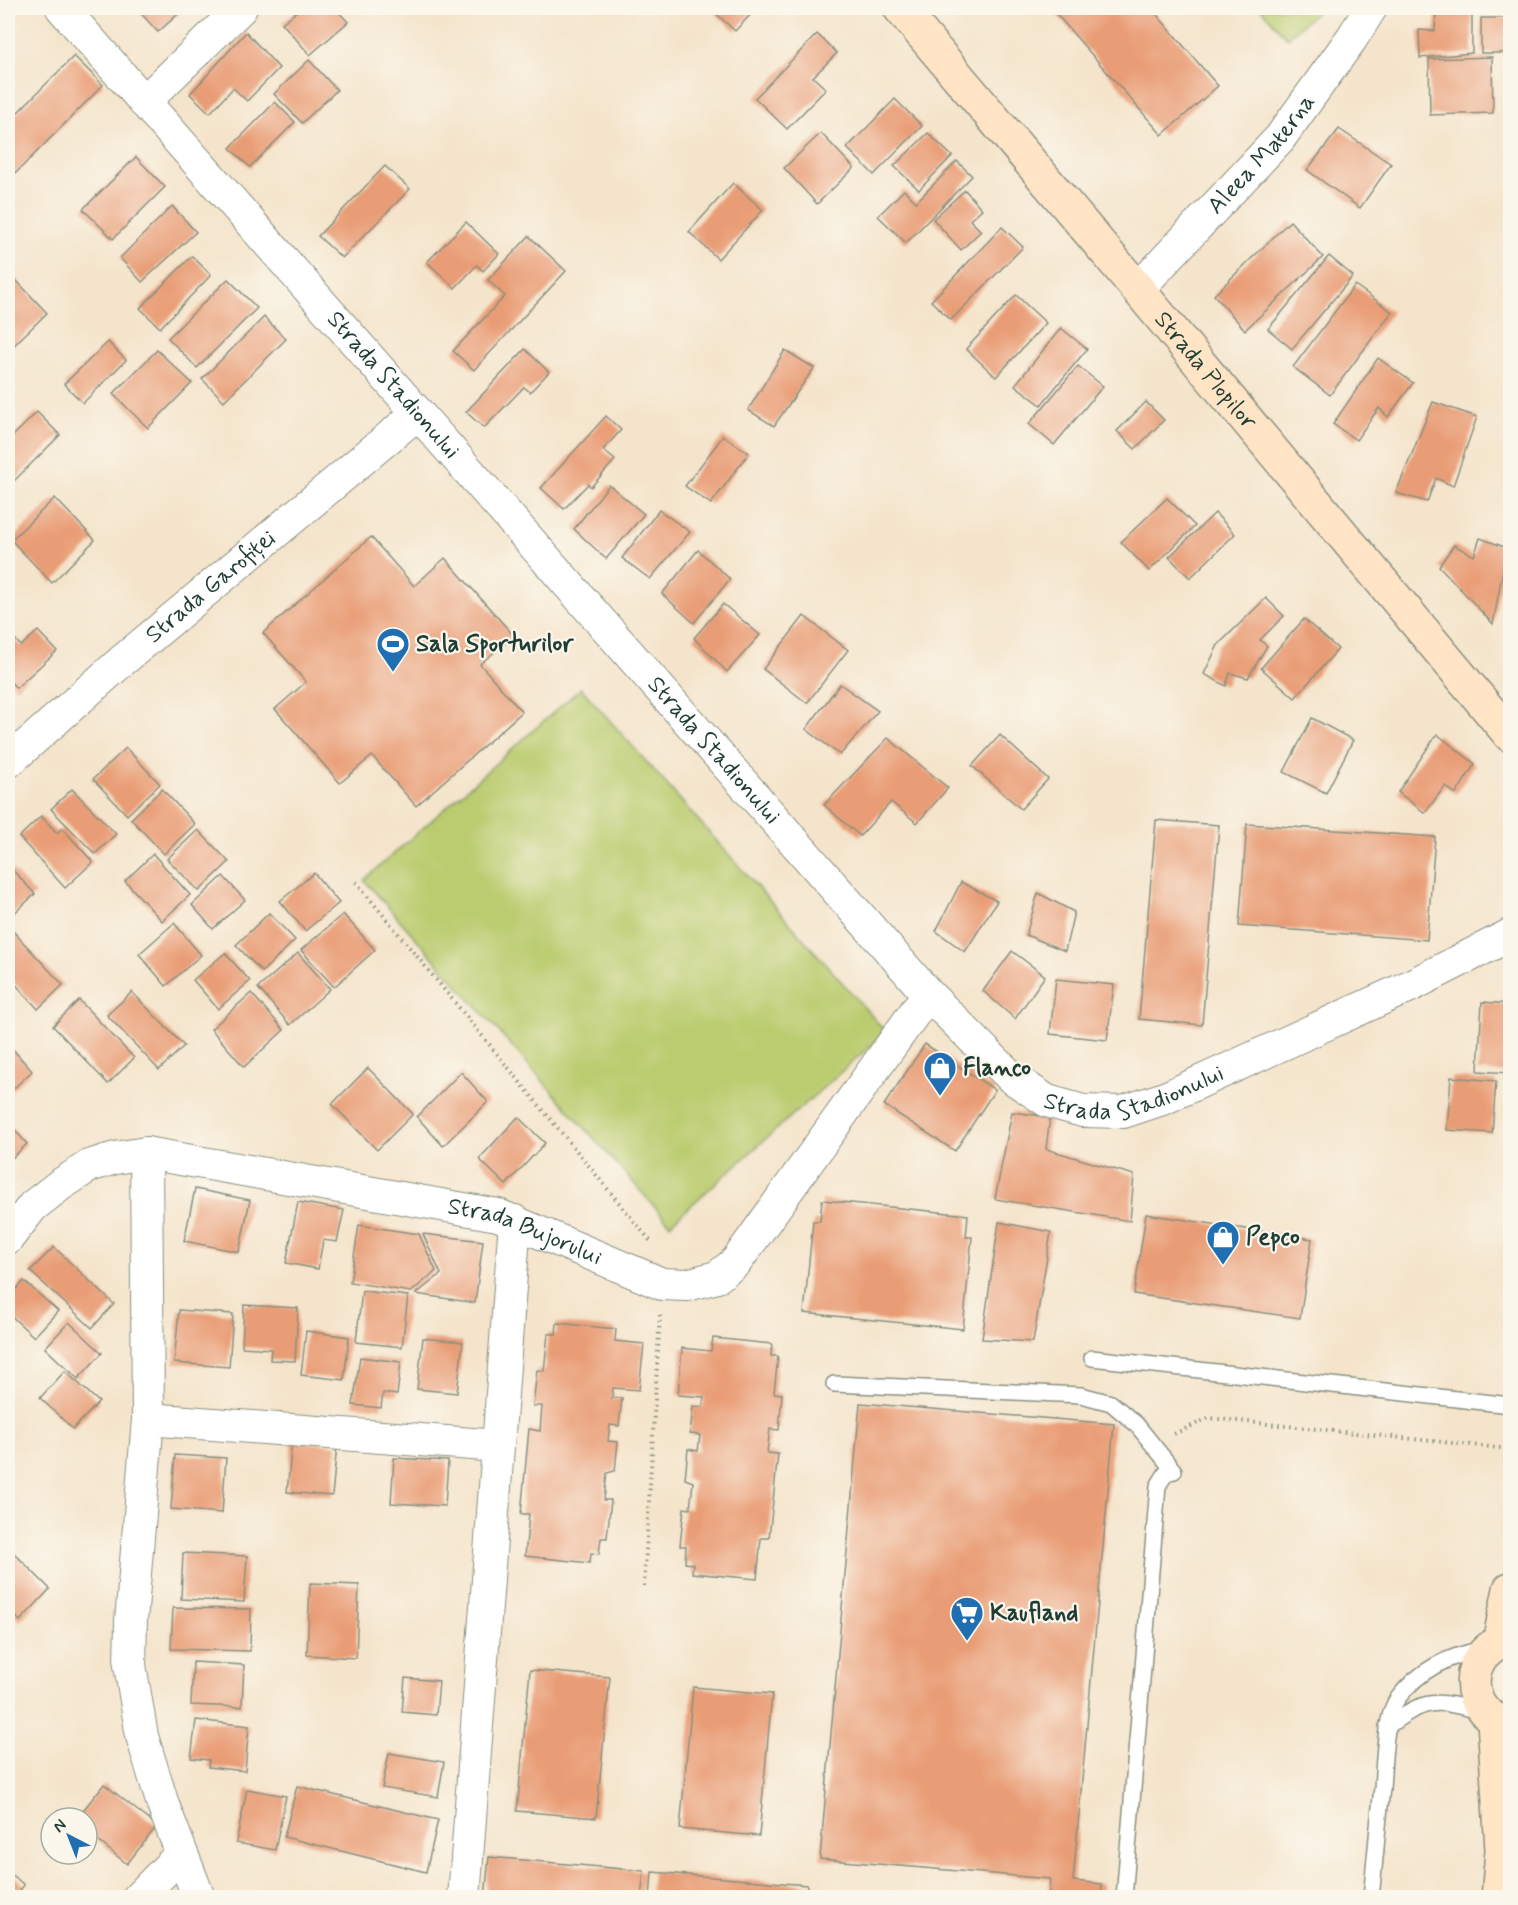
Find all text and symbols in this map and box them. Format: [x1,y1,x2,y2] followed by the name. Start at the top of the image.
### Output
[1201,88,1322,221] street label: Aleea Materna
[320,305,467,466] street label: Strada Stadionului
[1147,305,1264,437] street label: Strada Plopilor
[139,523,282,650] street label: Strada Garofiței
[375,626,411,673] sports icon: Sala Sporturilor
[416,629,574,660] place label: Sala Sporturilor
[640,670,787,831] street label: Strada Stadionului
[922,1050,958,1097] shop icon: Flanco
[963,1053,1031,1084] place label: Flanco
[1040,1058,1229,1128] street label: Strada Stadionului
[445,1191,607,1273] street label: Strada Bujorului
[1205,1219,1241,1266] shop icon: Pepco
[1246,1222,1300,1253] place label: Pepco
[949,1595,985,1642] supermarket icon: Kaufland
[990,1598,1078,1629] place label: Kaufland
[39,1806,99,1866] north arrow
[49,1815,71,1837] text: N

